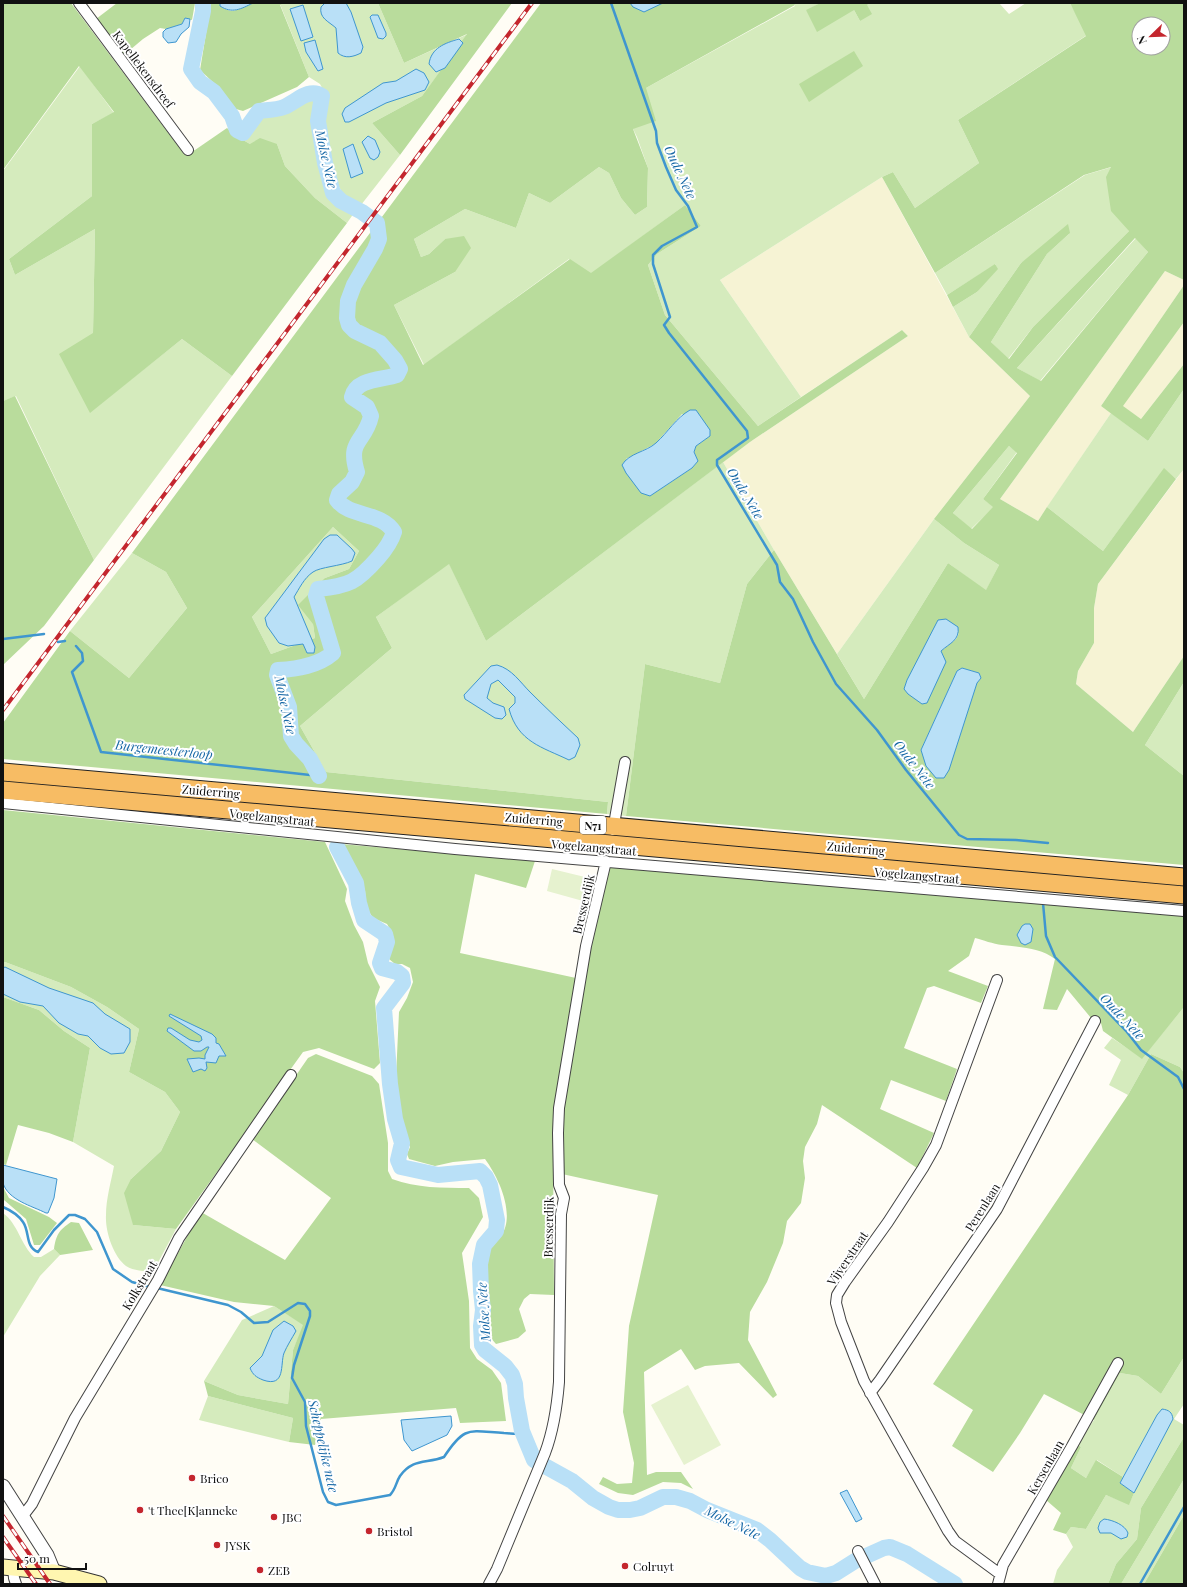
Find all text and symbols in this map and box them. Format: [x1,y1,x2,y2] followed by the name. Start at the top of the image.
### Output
[1131,16,1171,56] north arrow
[110,27,179,112] street label: Kapellekensdreef
[1133,33,1150,47] text: N
[312,127,342,190] water label: Molse Nete
[661,142,701,202] water label: Oude Nete
[724,464,768,522] water label: Oude Nete
[271,673,301,736] water label: Molse Nete
[113,735,214,763] water label: Burgemeesterloop
[891,736,940,792] water label: Oude Nete
[181,780,241,802] street label: Zuiderring
[228,804,316,829] street label: Vogelzangstraat
[504,808,564,830] street label: Zuiderring
[580,816,606,834] road number: N71
[550,835,638,859] street label: Vogelzangstraat
[826,837,886,859] street label: Zuiderring
[873,863,961,887] street label: Vogelzangstraat
[568,872,598,935] street label: Bresserdijk
[1097,989,1149,1043] water label: Oude Nete
[961,1180,1003,1234] street label: Perenlaan
[539,1196,557,1258] street label: Bresserdijk
[822,1227,871,1289] street label: Vijverstraat
[118,1256,161,1313] street label: Kolkstraat
[472,1281,494,1343] water label: Molse Nete
[305,1397,343,1495] water label: Scheppelijke nete
[1023,1437,1067,1497] street label: Kersenlaan
[200,1470,229,1486] place label: Brico
[187,1473,197,1483] marker: Brico
[702,1501,764,1543] water label: Molse Nete
[148,1502,238,1518] place label: 't Thee[K]anneke
[135,1505,145,1515] marker: 't Thee[K]anneke
[281,1509,302,1525] place label: JBC
[269,1512,279,1522] marker: JBC
[377,1523,413,1539] place label: Bristol
[364,1526,374,1536] marker: Bristol
[224,1537,250,1553] place label: JYSK
[212,1540,222,1550] marker: JYSK
[18,1545,86,1571] scale bar
[24,1550,50,1566] text: 50 m
[633,1558,675,1574] place label: Colruyt
[620,1561,630,1571] marker: Colruyt
[268,1562,290,1578] place label: ZEB
[255,1565,265,1575] marker: ZEB

